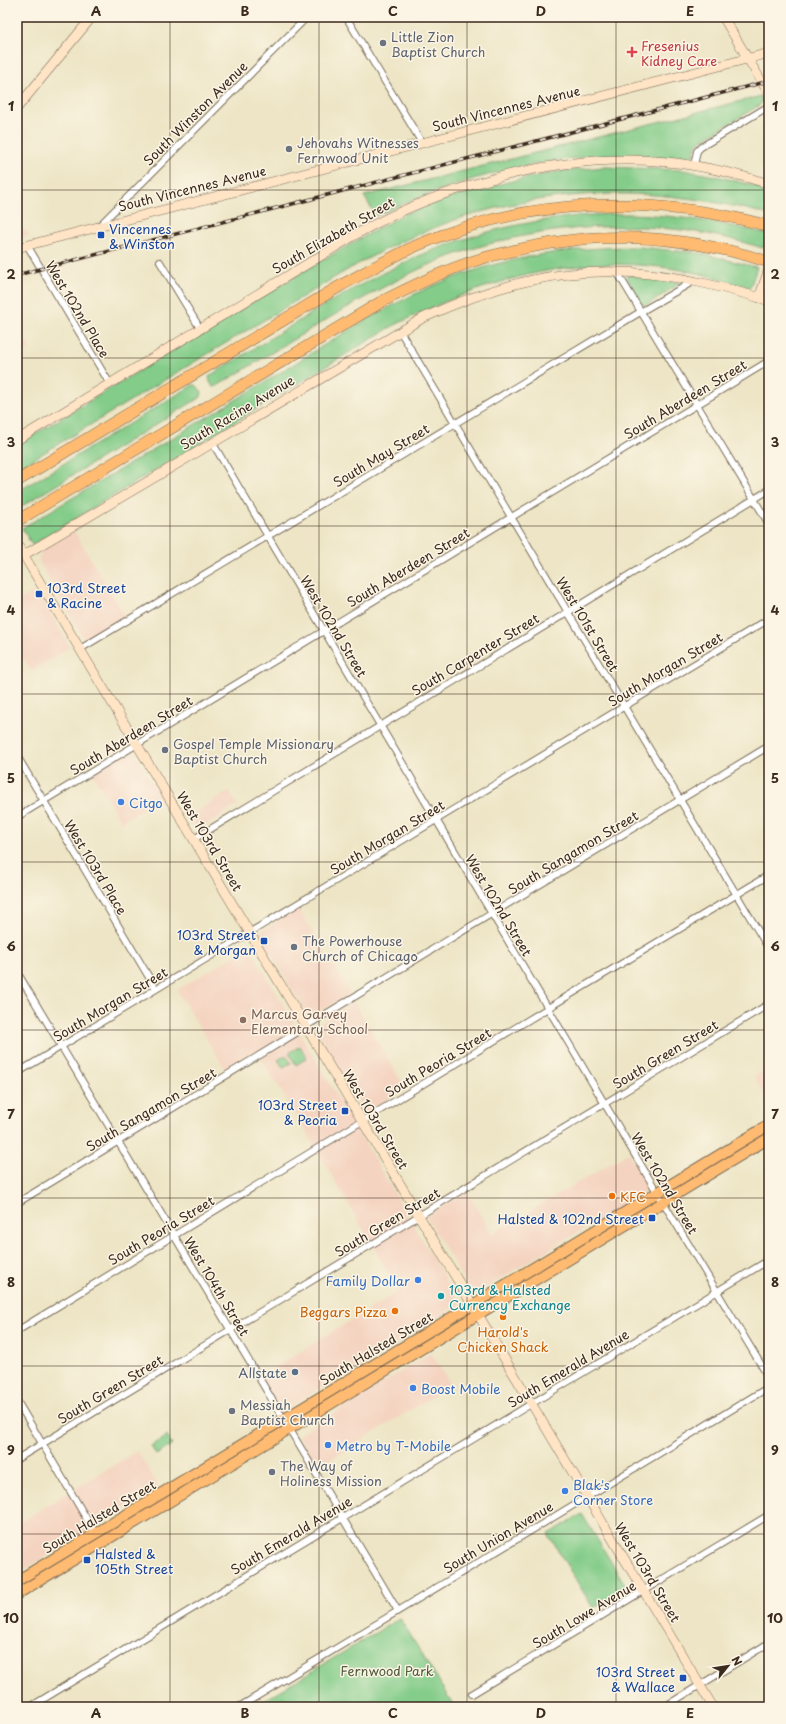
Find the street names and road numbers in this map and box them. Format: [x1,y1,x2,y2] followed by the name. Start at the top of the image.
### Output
[139,57,251,169] street label: South Winston Avenue
[430,80,582,136] street label: South Vincennes Avenue
[116,160,268,216] street label: South Vincennes Avenue
[268,192,398,278] street label: South Elizabeth Street
[41,257,115,361] street label: West 102nd Place
[620,355,750,443] street label: South Aberdeen Street
[176,370,298,454] street label: South Racine Avenue
[329,419,433,491] street label: South May Street
[343,523,473,611] street label: South Aberdeen Street
[296,572,372,680] street label: West 102nd Street
[552,573,624,675] street label: West 101st Street
[408,608,542,700] street label: South Carpenter Street
[604,627,726,711] street label: South Morgan Street
[66,691,196,779] street label: South Aberdeen Street
[173,787,247,895] street label: West 103rd Street
[326,795,448,879] street label: South Morgan Street
[504,806,642,898] street label: South Sangamon Street
[60,816,132,918] street label: West 103rd Place
[461,851,537,959] street label: West 102nd Street
[49,962,171,1046] street label: South Morgan Street
[609,1015,721,1093] street label: South Green Street
[381,1023,495,1101] street label: South Peoria Street
[82,1063,220,1155] street label: South Sangamon Street
[339,1065,413,1173] street label: West 103rd Street
[627,1129,703,1237] street label: West 102nd Street
[331,1183,443,1261] street label: South Green Street
[104,1191,218,1269] street label: South Peoria Street
[180,1233,254,1339] street label: West 104th Street
[316,1307,436,1389] street label: South Halsted Street
[504,1324,632,1412] street label: South Emerald Avenue
[54,1350,166,1428] street label: South Green Street
[39,1475,159,1557] street label: South Halsted Street
[227,1491,355,1579] street label: South Emerald Avenue
[439,1497,557,1577] street label: South Union Avenue
[611,1518,685,1626] street label: West 103rd Street
[529,1575,639,1653] street label: South Lowe Avenue

